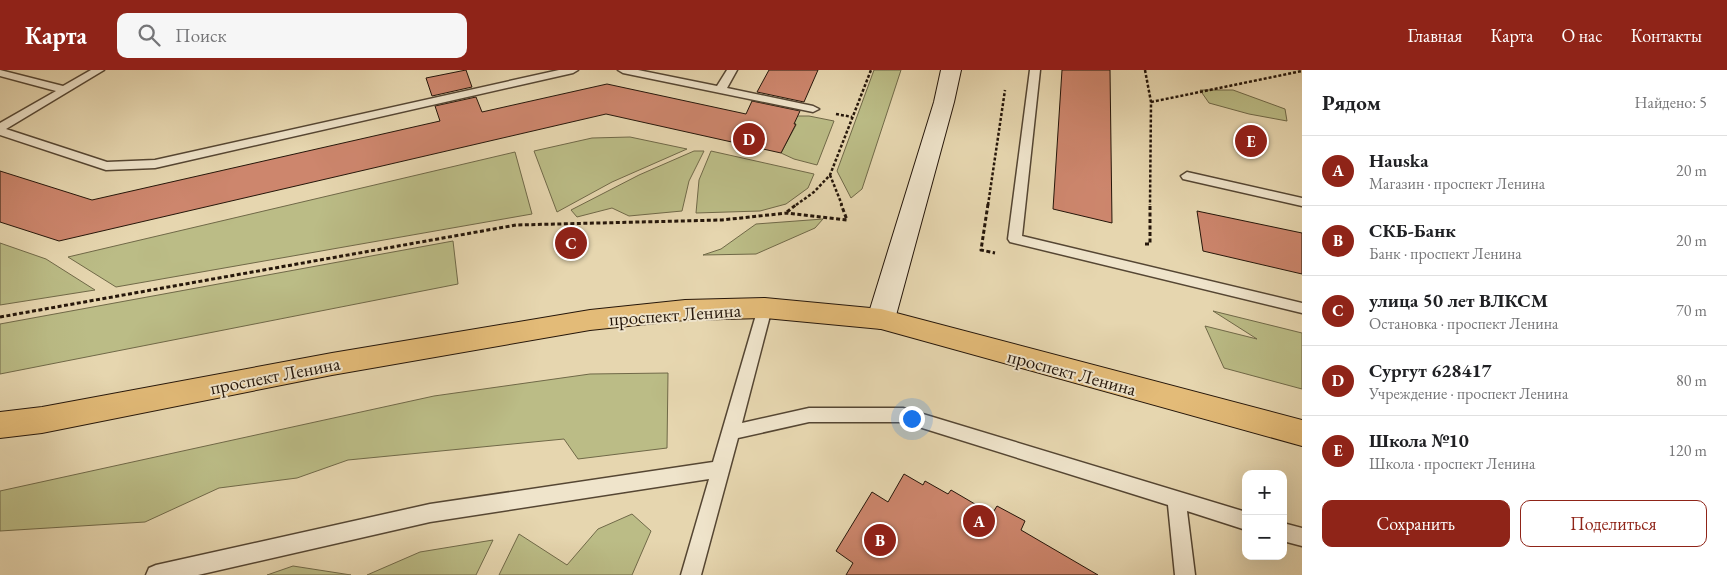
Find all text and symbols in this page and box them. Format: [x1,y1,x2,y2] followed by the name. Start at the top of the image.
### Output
[117,13,467,58] search box
[25,20,87,51] text: Карта
[135,21,163,49] icon: search
[175,23,227,48] text: Поиск
[1408,24,1462,47] text: Главная
[1490,24,1533,47] text: Карта
[1561,24,1603,47] text: О нас
[1631,24,1702,47] text: Контакты
[1322,89,1381,116] text: Рядом
[1635,92,1707,113] text: Найдено: 5
[733,120,765,158] pin: D
[1235,122,1267,160] pin: E
[1369,148,1429,173] text: Hauska
[1332,160,1344,181] text: A
[1676,160,1707,181] text: 20 m
[1369,173,1545,194] text: Магазин · проспект Ленина
[1369,218,1456,243] text: СКБ-Банк
[555,224,587,262] pin: C
[1333,230,1343,251] text: B
[1676,230,1707,251] text: 20 m
[1369,243,1522,264] text: Банк · проспект Ленина
[1369,288,1548,313] text: улица 50 лет ВЛКСМ
[608,297,742,332] street label: проспект Ленина
[1332,300,1344,321] text: C
[1676,300,1707,321] text: 70 m
[1369,313,1558,334] text: Остановка · проспект Ленина
[1005,343,1139,402] street label: проспект Ленина
[208,351,343,400] street label: проспект Ленина
[1369,358,1492,383] text: Сургут 628417
[1332,370,1344,391] text: D
[1676,370,1707,391] text: 80 m
[1369,383,1568,404] text: Учреждение · проспект Ленина
[899,406,925,432] your location
[1369,428,1469,453] text: Школа №10
[1333,440,1343,461] text: E
[1668,440,1707,461] text: 120 m
[1369,453,1535,474] text: Школа · проспект Ленина
[1242,470,1287,560] map controls
[1242,470,1287,515] button: +
[1322,500,1510,547] button: Сохранить
[1520,500,1707,547] button: Поделиться
[963,502,995,540] pin: A
[1242,515,1287,560] button: −
[864,521,896,559] pin: B

